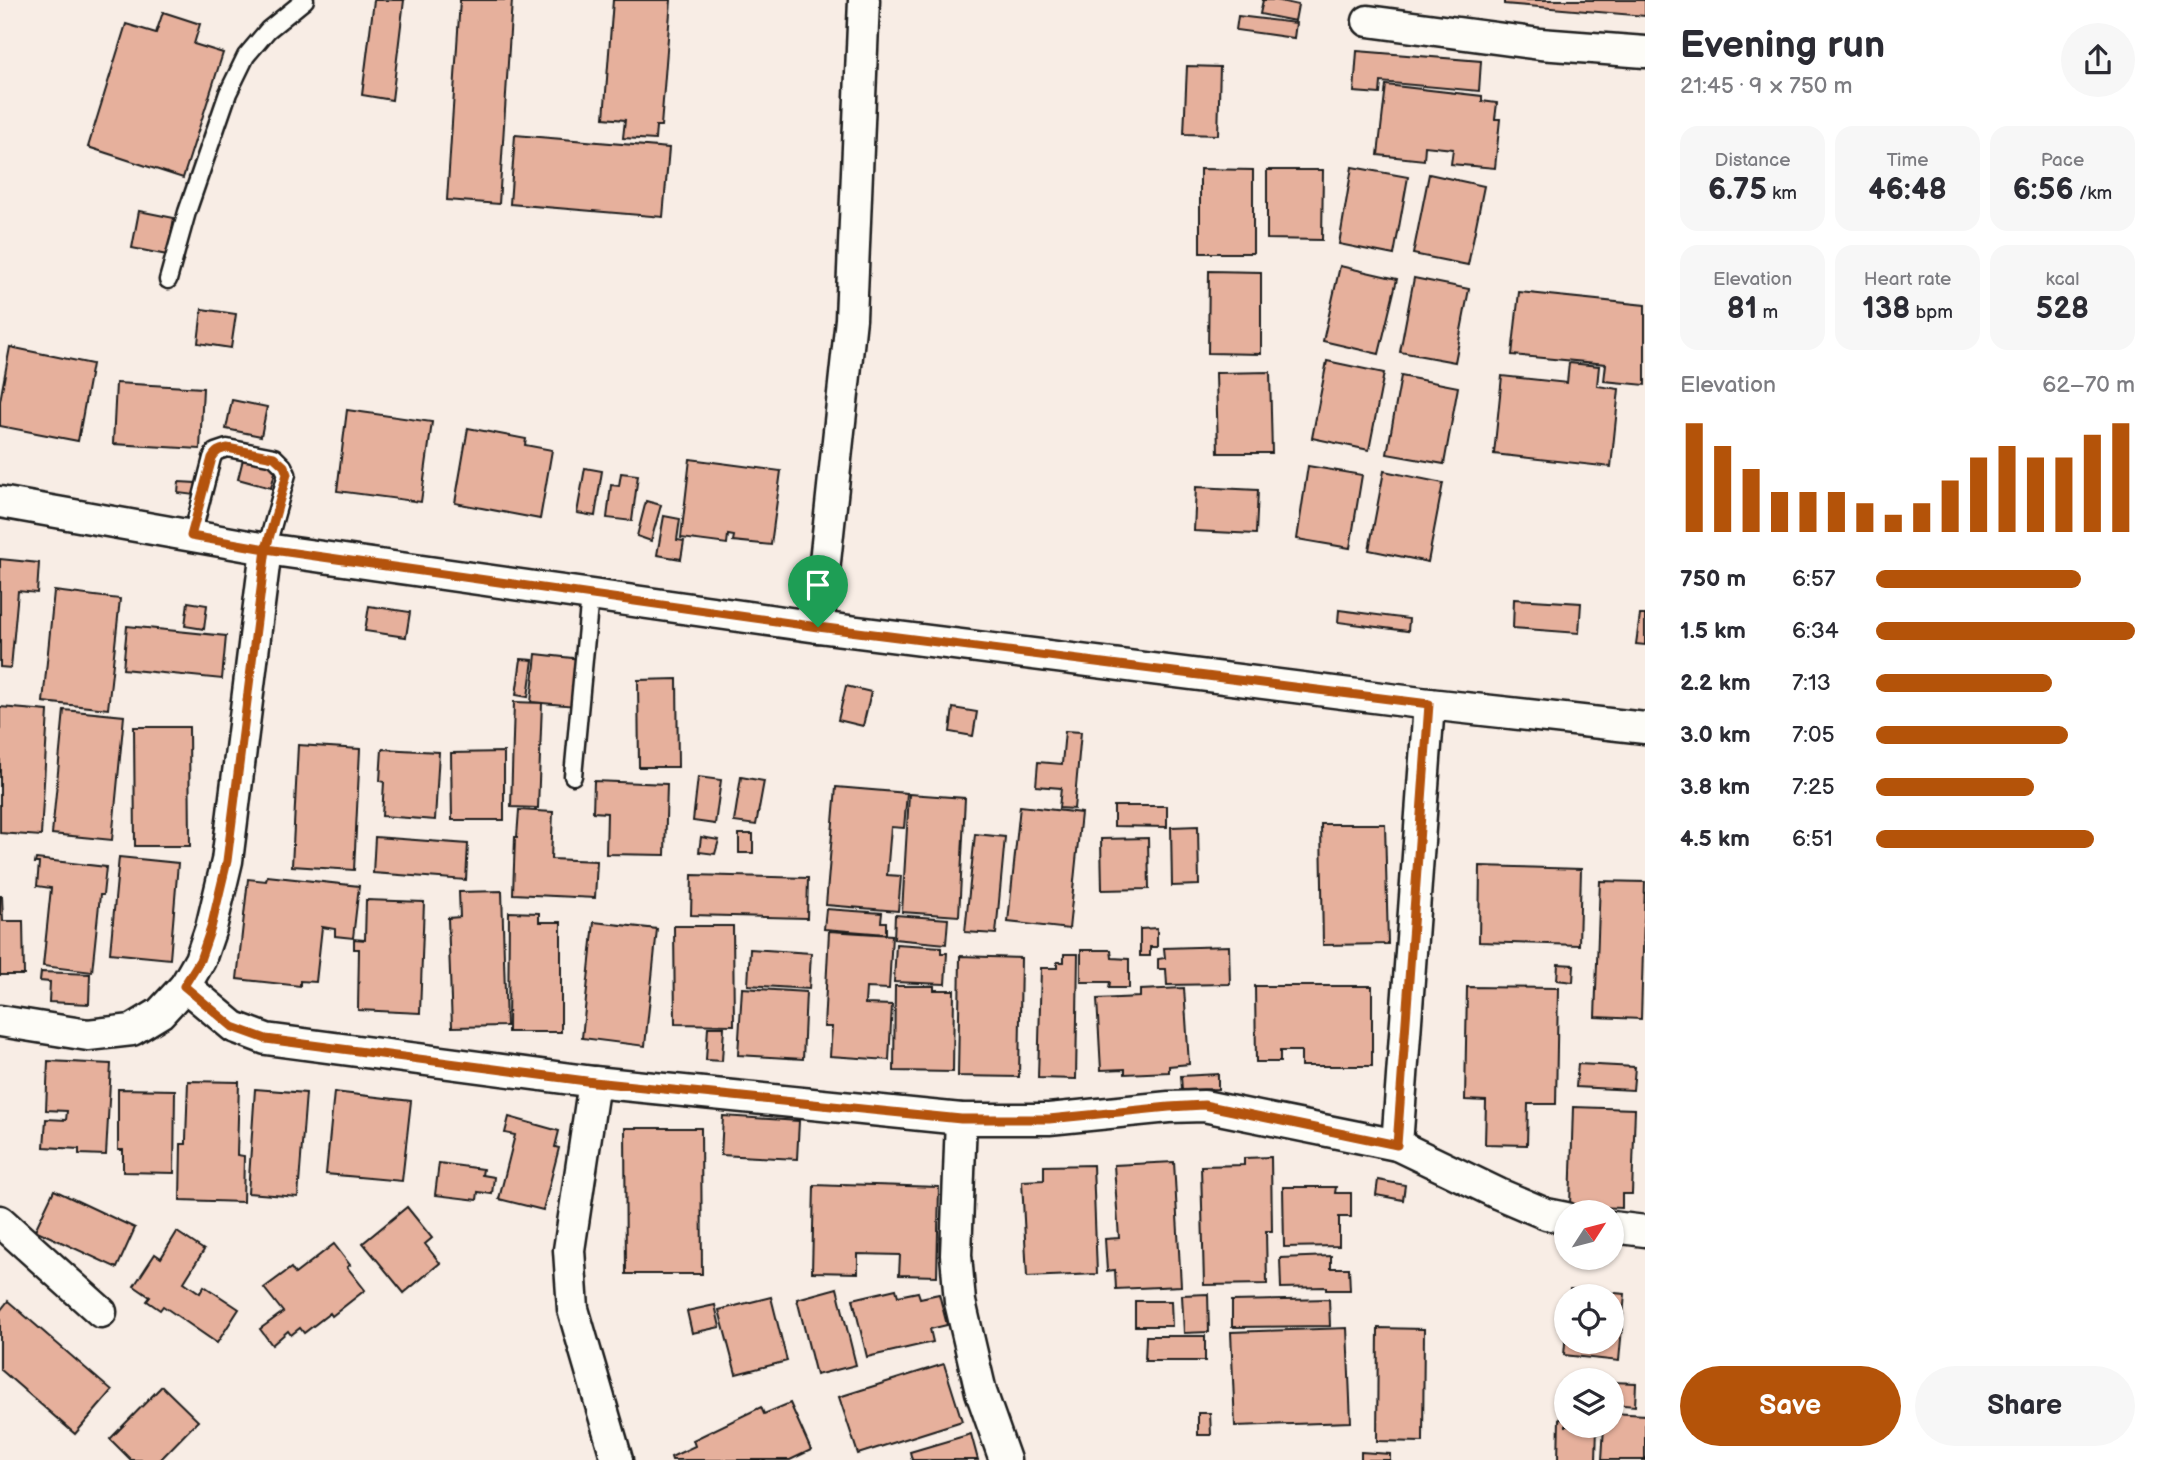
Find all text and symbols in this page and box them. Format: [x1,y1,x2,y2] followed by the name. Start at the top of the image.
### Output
[1680,23,1885,68] text: Evening run
[2061,23,2135,97] button: share
[1680,72,1853,100] text: 21:45 · 9 × 750 m
[1715,149,1790,172] text: Distance
[1886,149,1929,172] text: Time
[2041,149,2084,172] text: Pace
[1708,172,1767,208] text: 6.75
[1868,172,1947,208] text: 46:48
[2013,172,2074,208] text: 6:56
[1767,182,1797,205] text: km
[2074,182,2112,205] text: /km
[1713,268,1792,291] text: Elevation
[1864,268,1951,291] text: Heart rate
[2045,268,2080,291] text: kcal
[1727,291,1757,327] text: 81
[1862,291,1910,327] text: 138
[2036,291,2089,327] text: 528
[1757,301,1778,324] text: m
[1910,301,1953,324] text: bpm
[1680,371,1776,399] text: Elevation
[2042,371,2135,399] text: 62–70 m
[788,555,848,627] pin
[1680,565,1746,593] text: 750 m
[1792,565,1835,593] text: 6:57
[799,566,837,604] icon: arrive
[1680,617,1746,645] text: 1.5 km
[1792,617,1839,645] text: 6:34
[1680,669,1751,697] text: 2.2 km
[1792,669,1831,697] text: 7:13
[1680,721,1751,749] text: 3.0 km
[1792,721,1835,749] text: 7:05
[1680,773,1750,801] text: 3.8 km
[1792,773,1835,801] text: 7:25
[1680,825,1750,853] text: 4.5 km
[1792,825,1833,853] text: 6:51
[1554,1200,1624,1270] north arrow
[1554,1200,1624,1438] map controls
[1554,1284,1624,1354] button: locate
[1680,1366,1901,1446] button: Save
[1915,1366,2135,1446] button: Share
[1554,1368,1624,1438] button: layers

